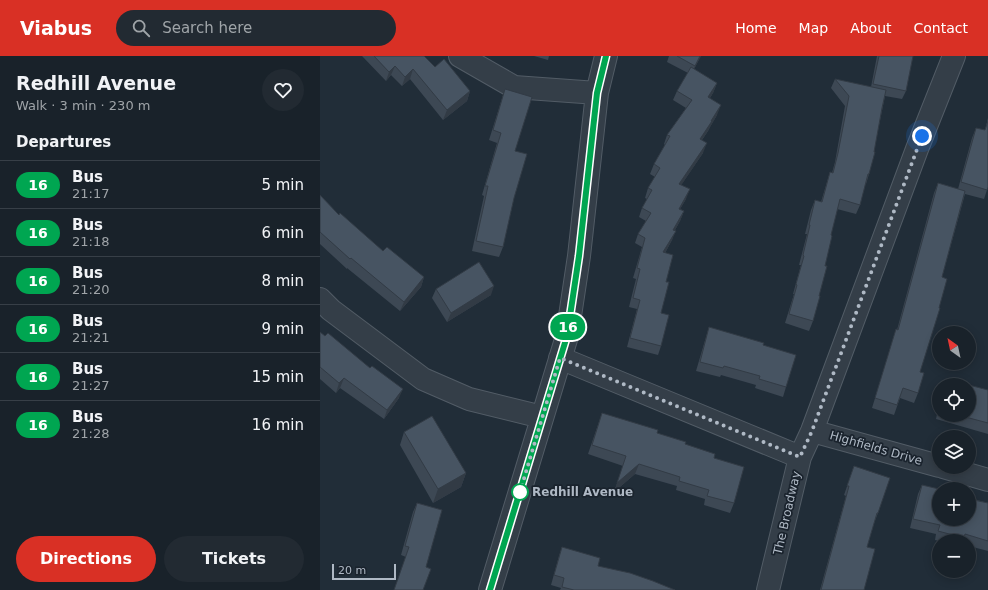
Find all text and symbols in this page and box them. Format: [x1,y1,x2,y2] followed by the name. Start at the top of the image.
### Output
[116,10,396,46] search box
[20,17,92,39] text: Viabus
[130,17,152,39] icon: search
[162,19,252,37] text: Search here
[735,20,777,36] text: Home
[799,20,828,36] text: Map
[850,20,892,36] text: About
[914,20,968,36] text: Contact
[262,69,304,111] button: heart
[16,72,176,94] text: Redhill Avenue
[16,98,150,113] text: Walk · 3 min · 230 m
[912,126,932,146] your location
[16,133,111,151] text: Departures
[72,168,103,186] text: Bus
[261,176,304,194] text: 5 min
[28,177,48,193] text: 16
[72,186,109,201] text: 21:17
[72,216,103,234] text: Bus
[261,224,304,242] text: 6 min
[28,225,48,241] text: 16
[72,234,109,249] text: 21:18
[72,264,103,282] text: Bus
[261,272,304,290] text: 8 min
[28,273,48,289] text: 16
[72,282,109,297] text: 21:20
[72,312,103,330] text: Bus
[550,314,586,340] line badge: 16
[558,319,578,335] text: 16
[261,320,304,338] text: 9 min
[28,321,48,337] text: 16
[932,326,976,370] north arrow
[932,326,976,578] map controls
[72,330,109,345] text: 21:21
[72,360,103,378] text: Bus
[252,368,304,386] text: 15 min
[28,369,48,385] text: 16
[72,378,109,393] text: 21:27
[932,378,976,422] button: locate
[72,408,103,426] text: Bus
[252,416,304,434] text: 16 min
[28,417,48,433] text: 16
[72,426,109,441] text: 21:28
[828,428,924,468] street label: Highfields Drive
[932,430,976,474] button: layers
[770,470,803,557] street label: The Broadway
[932,482,976,526] button: +
[511,483,529,501] marker: Redhill Avenue
[532,485,633,499] place label: Redhill Avenue
[932,534,976,578] button: −
[16,536,156,582] button: Directions
[164,536,304,582] button: Tickets
[332,562,396,581] scale bar
[338,564,366,577] text: 20 m

